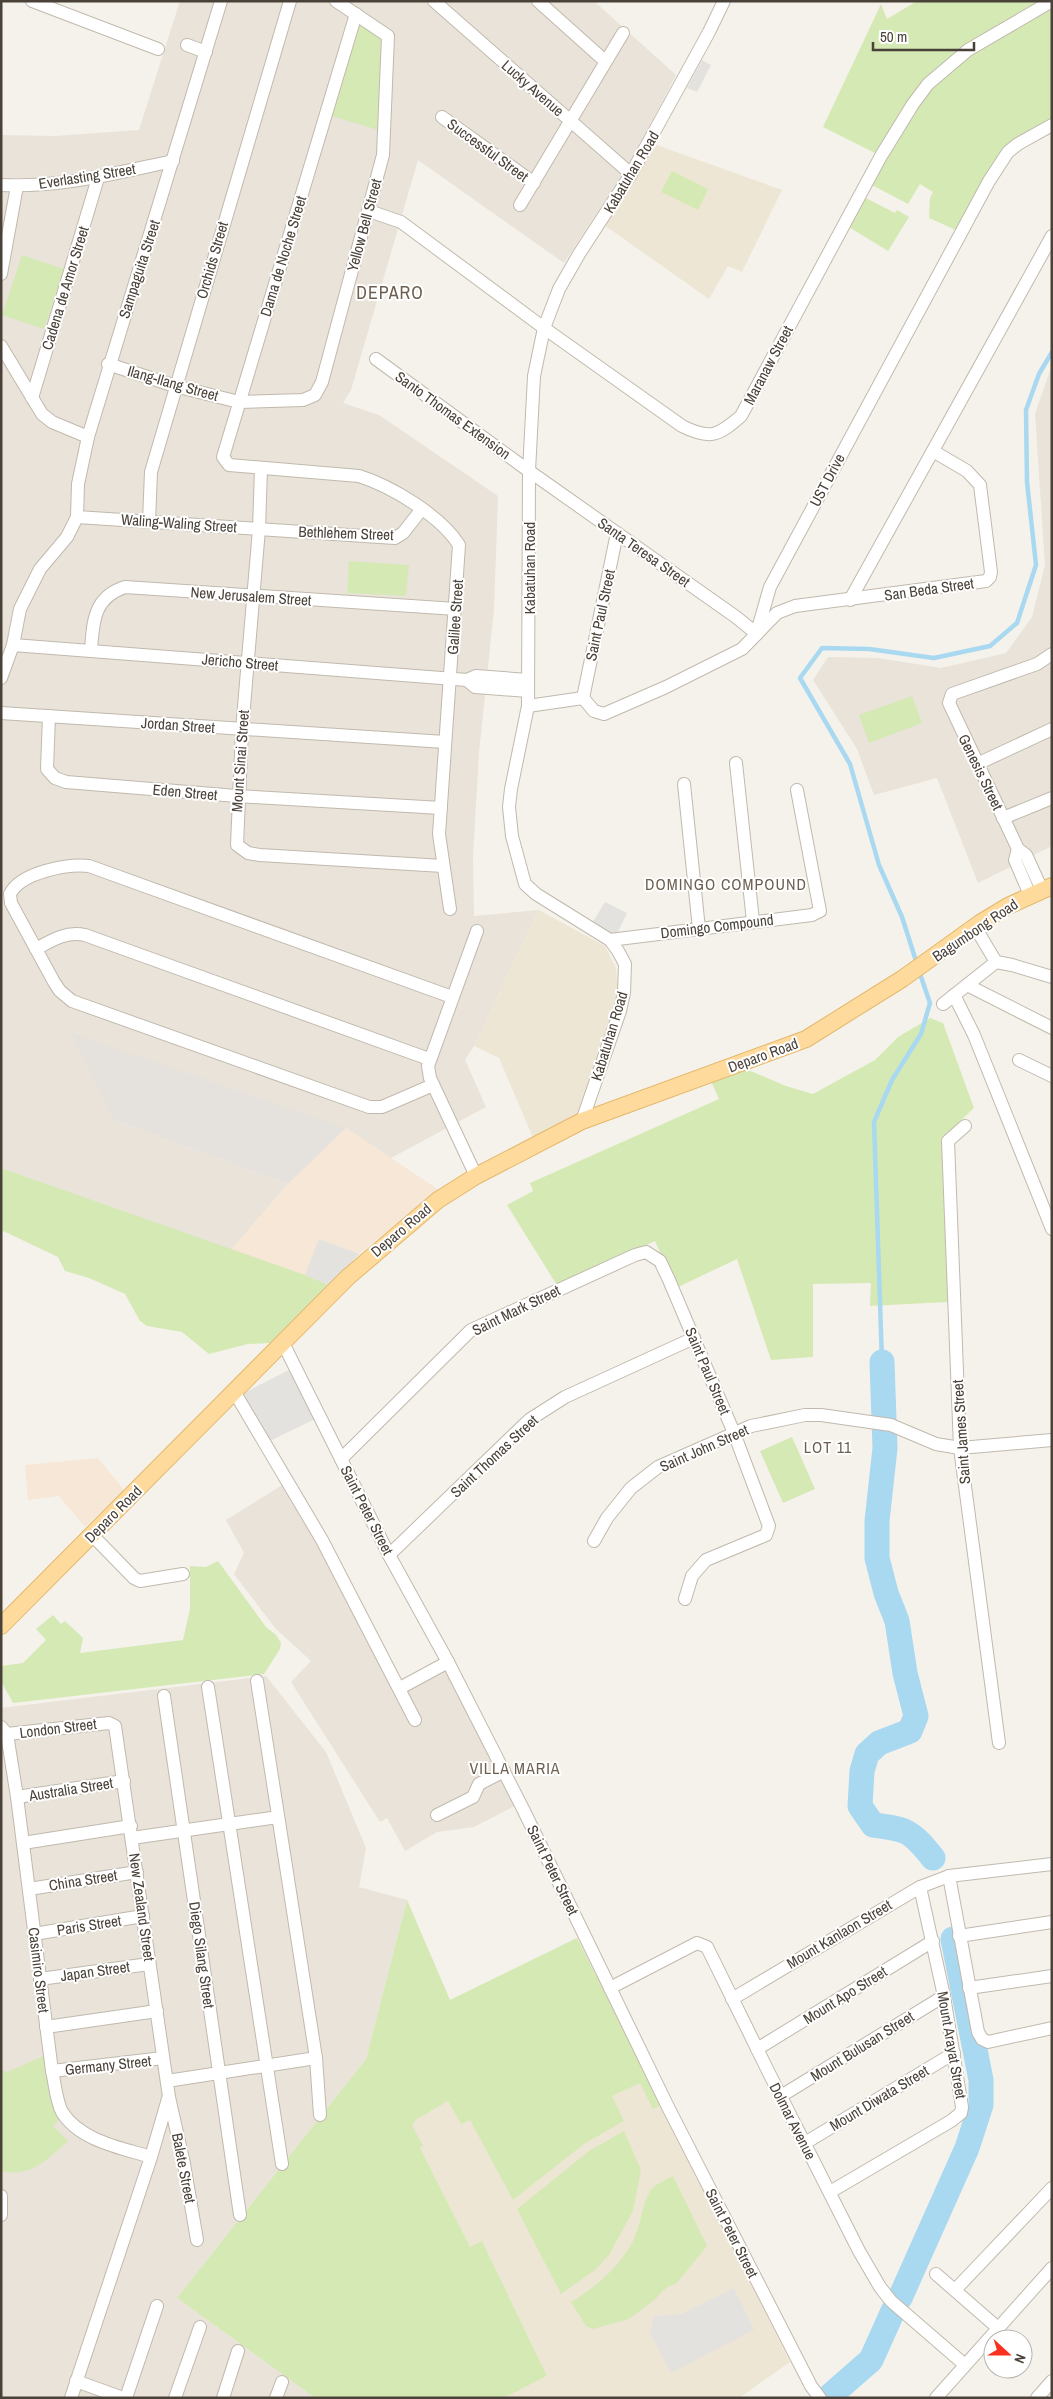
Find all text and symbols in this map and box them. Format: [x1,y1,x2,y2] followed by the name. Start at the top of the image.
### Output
[873,20,974,52] scale bar
[880,26,907,47] text: 50 m
[497,55,569,121] street label: Lucky Avenue
[443,113,533,187] street label: Successful Street
[598,127,664,217] street label: Kabatuhan Road
[37,158,137,194] street label: Everlasting Street
[342,176,387,274] street label: Yellow Bell Street
[255,193,311,319] street label: Dama de Noche Street
[113,216,165,321] street label: Sampaguita Street
[191,218,233,301] street label: Orchids Street
[36,223,94,353] street label: Cadena de Amor Street
[356,280,424,305] district label: DEPARO
[738,321,798,408] street label: Maranaw Street
[125,360,221,406] street label: Ilang-Ilang Street
[391,366,515,464] street label: Santo Thomas Extension
[804,450,850,510] street label: UST Drive
[120,508,238,538] street label: Waling-Waling Street
[594,512,695,592] street label: Santa Teresa Street
[298,521,394,545] street label: Bethlehem Street
[519,522,540,614] street label: Kabatuhan Road
[580,567,620,663] street label: Saint Paul Street
[883,572,976,606] street label: San Beda Street
[442,578,468,655] street label: Galilee Street
[190,581,313,611] street label: New Jerusalem Street
[201,648,280,676] street label: Jericho Street
[226,709,254,813] street label: Mount Sinai Street
[140,712,216,738] street label: Jordan Street
[954,731,1009,814] street label: Genesis Street
[152,779,219,805] street label: Eden Street
[645,873,807,895] district label: DOMINGO COMPOUND
[928,894,1022,966] street label: Bagumbong Road
[659,909,775,943] street label: Domingo Compound
[585,989,633,1083] street label: Kabatuhan Road
[725,1033,801,1077] street label: Deparo Road
[366,1198,436,1262] street label: Deparo Road
[468,1279,564,1340] street label: Saint Mark Street
[680,1324,736,1418] street label: Saint Paul Street
[947,1379,975,1485] street label: Saint James Street
[446,1410,543,1502] street label: Saint Thomas Street
[656,1419,752,1477] street label: Saint John Street
[804,1436,852,1458] district label: LOT 11
[335,1462,399,1559] street label: Saint Peter Street
[80,1481,146,1547] street label: Deparo Road
[18,1713,98,1743] street label: London Street
[469,1757,561,1779] district label: VILLA MARIA
[27,1772,115,1806] street label: Australia Street
[522,1821,584,1919] street label: Saint Peter Street
[124,1852,160,1963] street label: New Zealand Street
[47,1864,119,1896] street label: China Street
[783,1894,896,1974] street label: Mount Kanlaon Street
[184,1900,220,2010] street label: Diego Silang Street
[55,1909,123,1940] street label: Paris Street
[23,1926,55,2015] street label: Casimiro Street
[59,1956,132,1986] street label: Japan Street
[799,1961,891,2029] street label: Mount Apo Street
[932,1990,972,2101] street label: Mount Arayat Street
[806,2005,918,2086] street label: Mount Bulusan Street
[64,2050,153,2080] street label: Germany Street
[826,2060,933,2136] street label: Mount Diwata Street
[765,2079,821,2163] street label: Dolmar Avenue
[167,2131,201,2205] street label: Balete Street
[700,2185,764,2282] street label: Saint Peter Street
[983,2329,1033,2379] north arrow
[1010,2352,1030,2366] text: N

